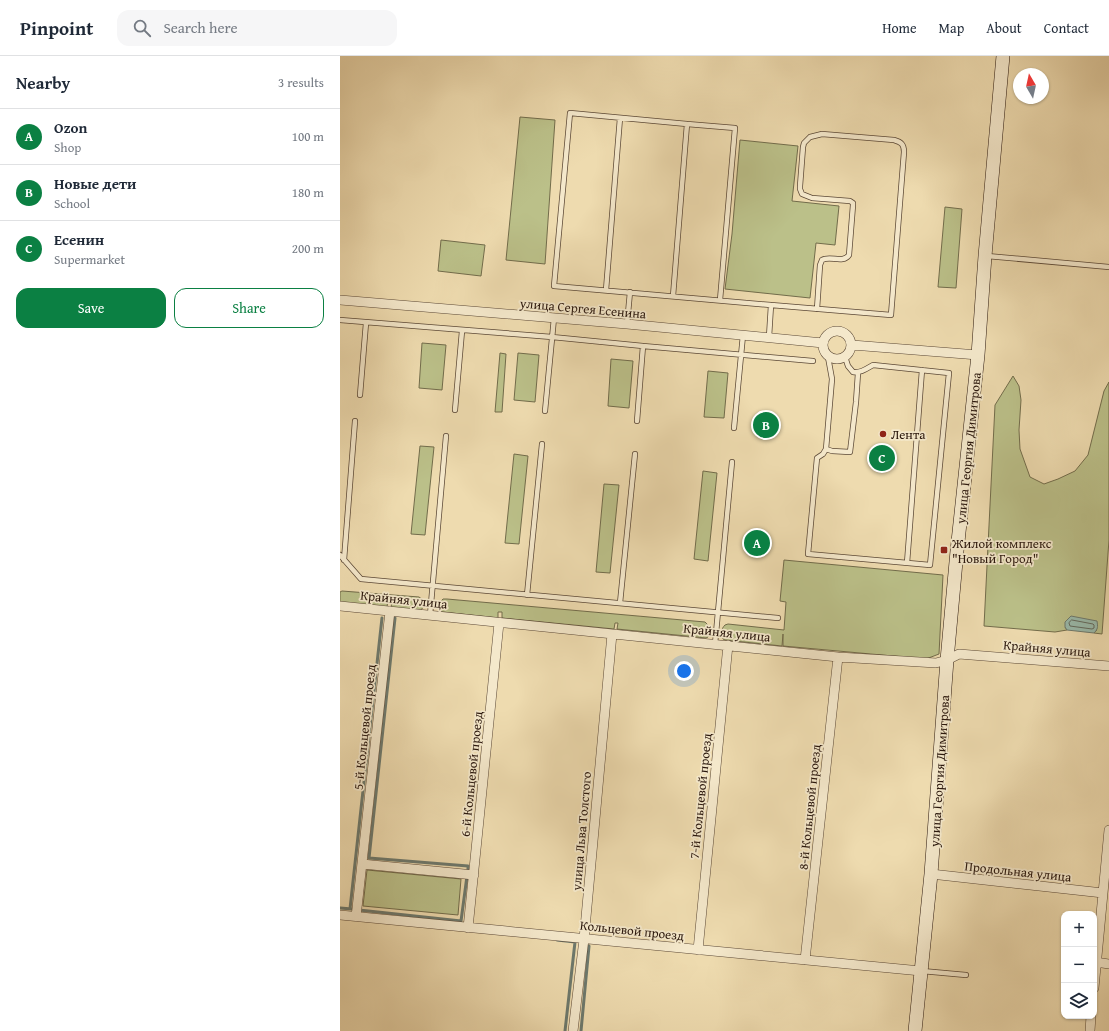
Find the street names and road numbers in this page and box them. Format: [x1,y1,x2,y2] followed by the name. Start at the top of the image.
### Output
[518,293,648,324] street label: улица Сергея Есенина
[951,371,986,526] street label: улица Георгия Димитрова
[359,585,449,614] street label: Крайняя улица
[682,618,772,647] street label: Крайняя улица
[1002,635,1092,662] street label: Крайняя улица
[348,663,381,791] street label: 5-й Кольцевой проезд
[925,694,954,849] street label: улица Георгия Димитрова
[455,710,488,838] street label: 6-й Кольцевой проезд
[684,732,717,860] street label: 7-й Кольцевой проезд
[793,743,826,871] street label: 8-й Кольцевой проезд
[567,770,596,892] street label: улица Льва Толстого
[964,856,1073,887] street label: Продольная улица
[579,916,685,945] street label: Кольцевой проезд

